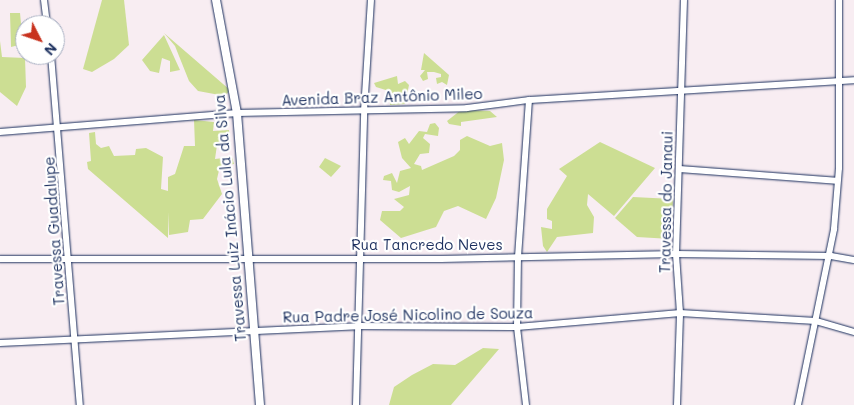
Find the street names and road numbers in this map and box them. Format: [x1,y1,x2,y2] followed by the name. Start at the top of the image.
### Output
[281,84,483,110] street label: Avenida Braz Antônio Mileo
[210,94,250,342] street label: Travessa Luiz Inácio Lula da Silva
[656,131,676,273] street label: Travessa do Janaui
[40,156,68,306] street label: Travessa Guadalupe
[351,236,503,254] street label: Rua Tancredo Neves
[283,304,533,326] street label: Rua Padre José Nicolino de Souza

